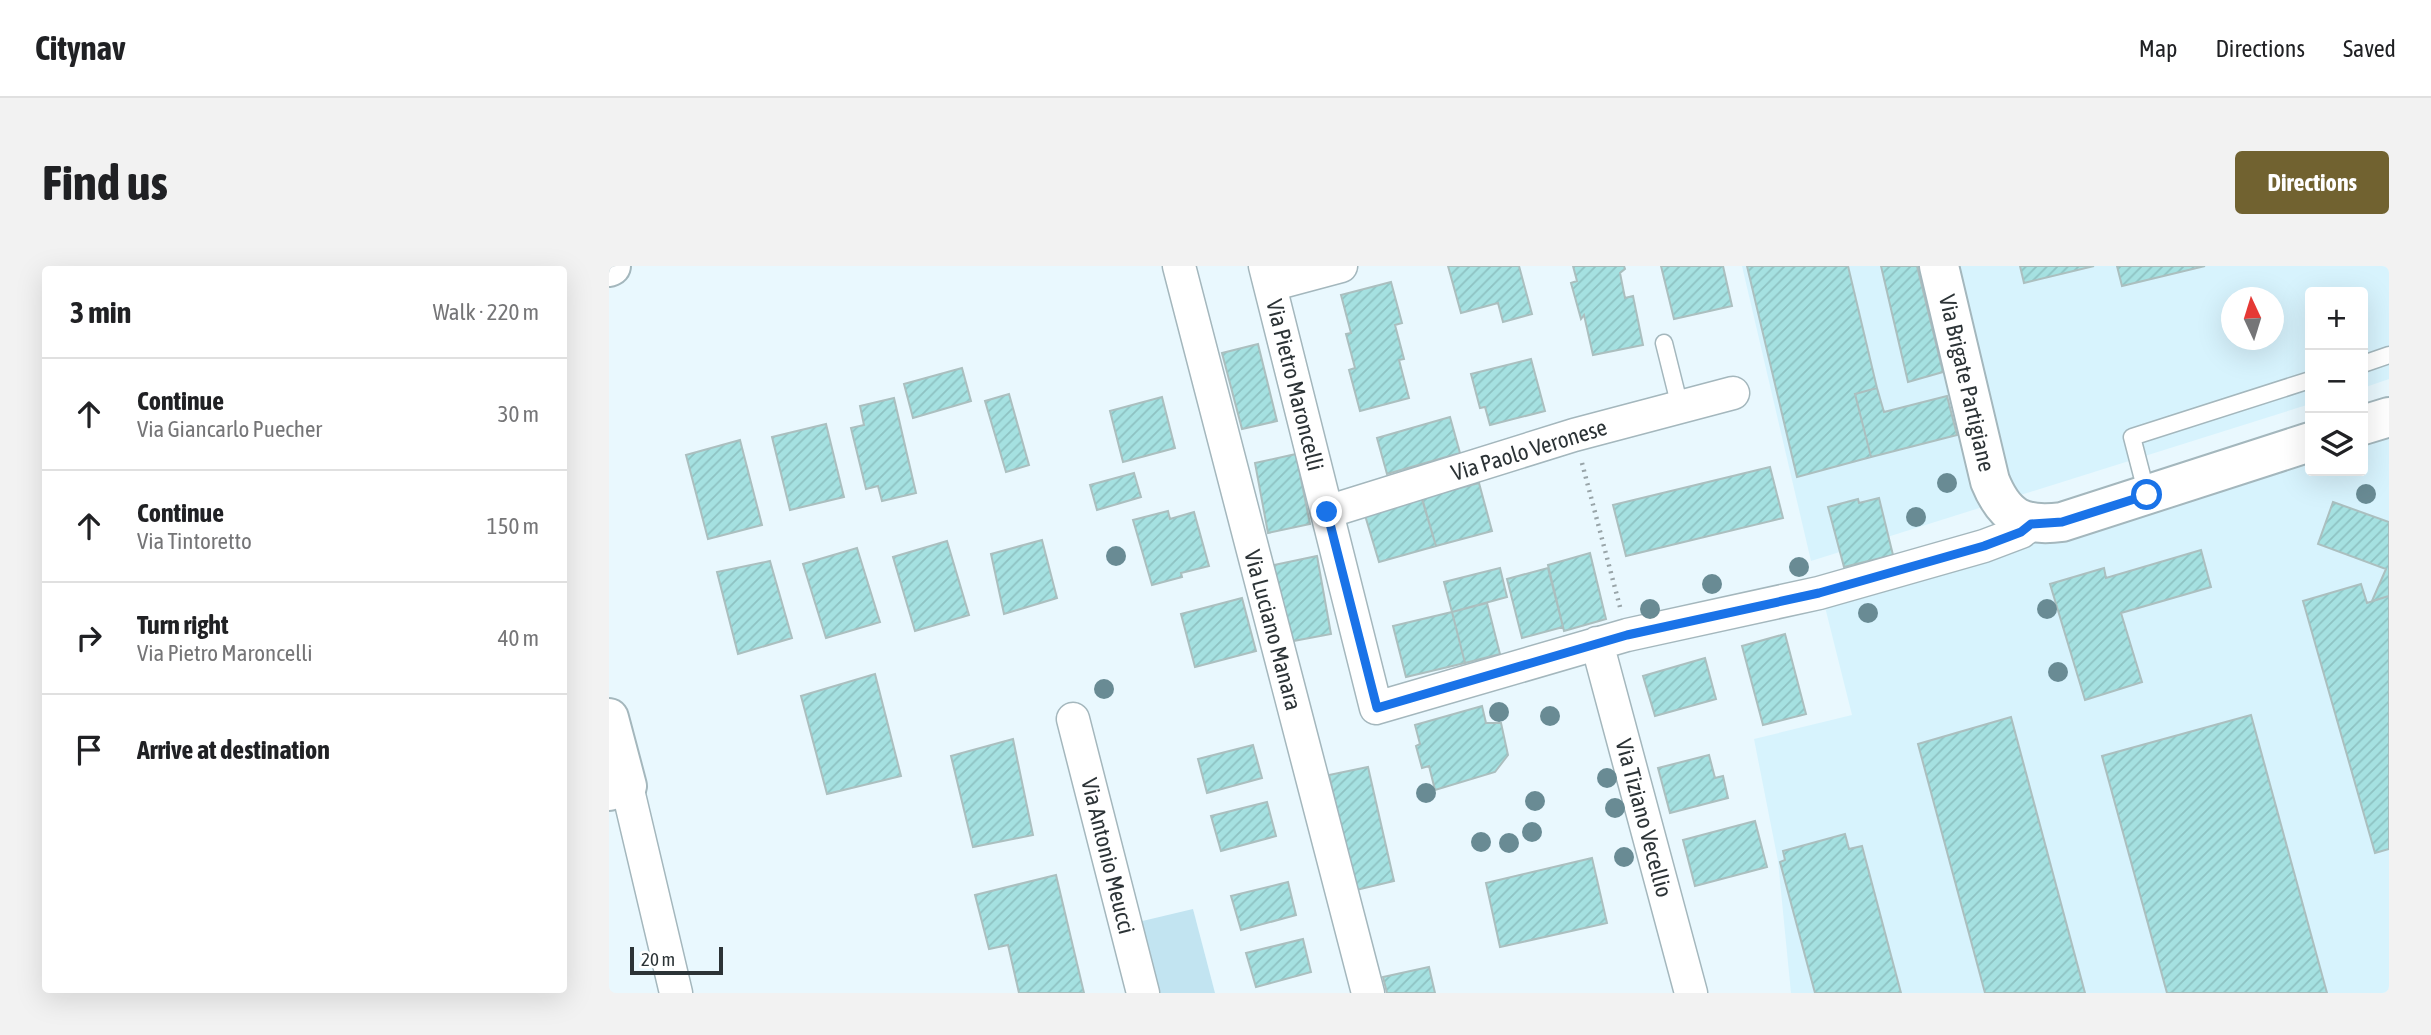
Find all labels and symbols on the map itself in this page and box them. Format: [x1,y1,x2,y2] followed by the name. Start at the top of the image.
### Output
[2221,287,2284,350] north arrow
[1934,292,2000,474] street label: Via Brigate Partigiane
[1261,297,1329,473] street label: Via Pietro Maroncelli
[1448,414,1610,486] street label: Via Paolo Veronese
[2131,479,2162,510] route start
[1311,496,1342,527] route end
[1239,547,1307,713] street label: Via Luciano Manara
[1610,736,1678,900] street label: Via Tiziano Vecellio
[1076,775,1140,937] street label: Via Antonio Meucci
[630,944,723,976] scale bar

